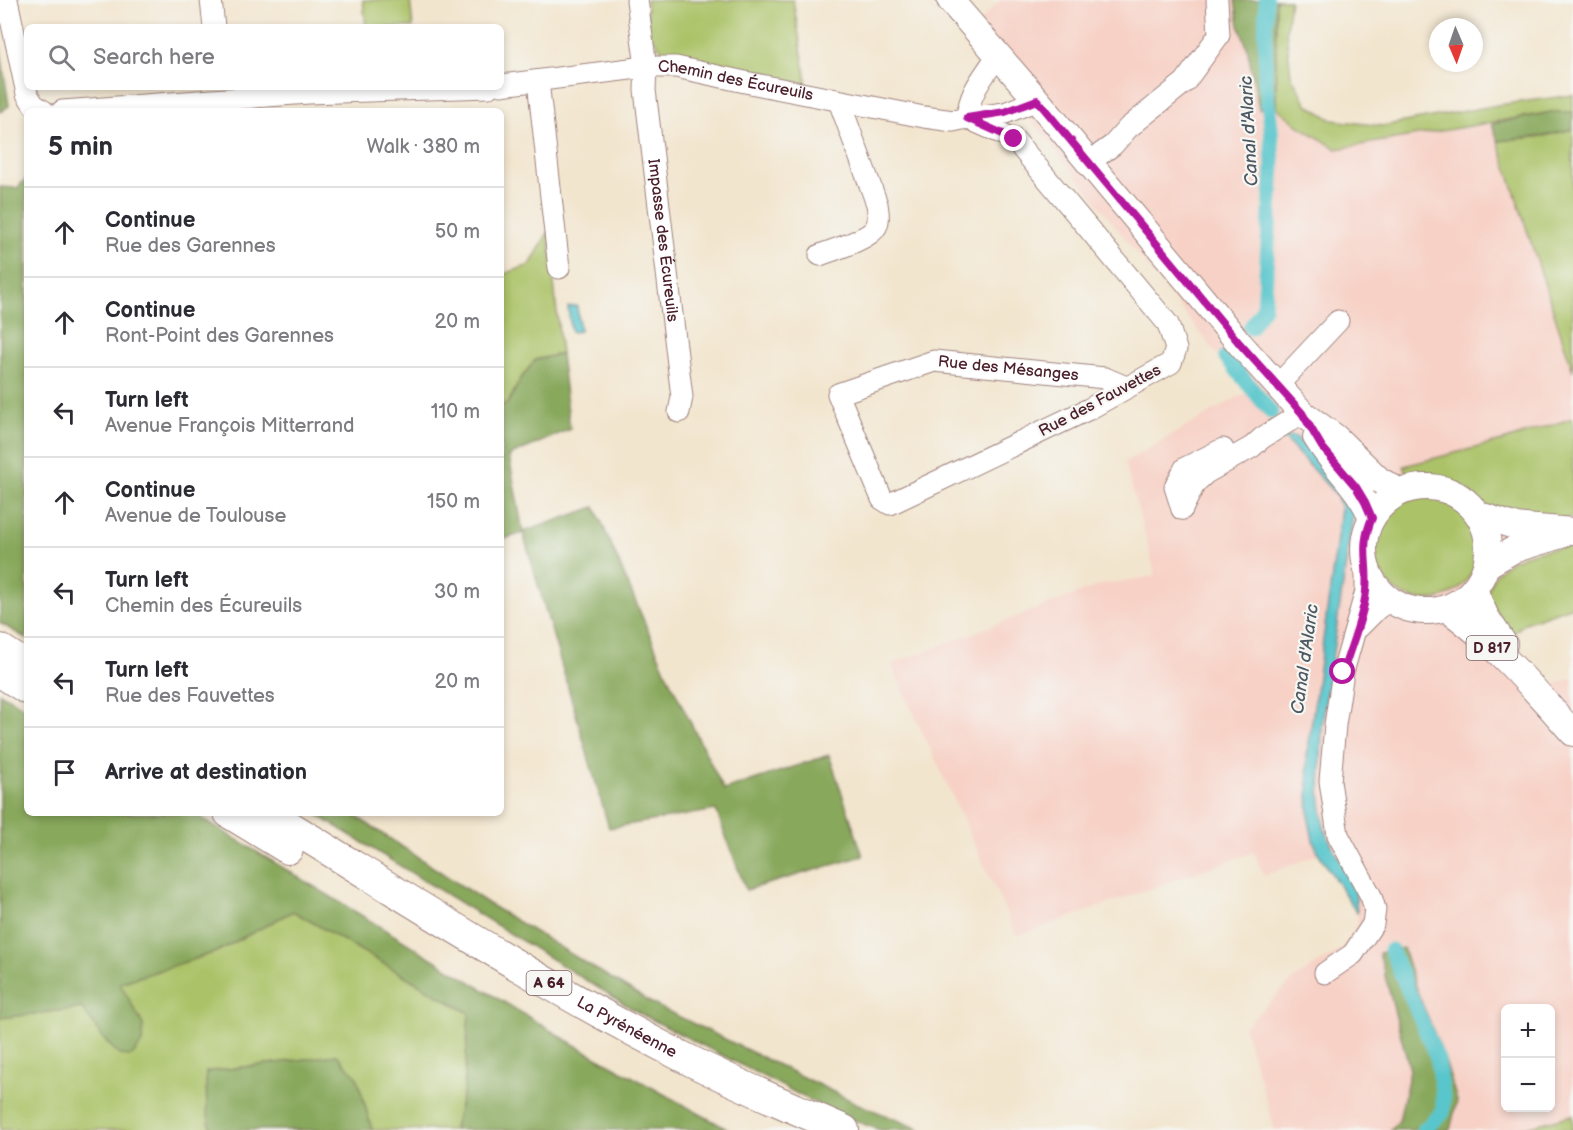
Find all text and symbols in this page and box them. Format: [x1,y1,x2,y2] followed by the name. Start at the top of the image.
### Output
[1429,18,1483,72] north arrow
[24,24,504,90] search box
[45,41,78,74] icon: search
[93,44,215,71] text: Search here
[658,58,815,105] street label: Chemin des Écureuils
[1236,75,1262,187] water label: Canal d'Alaric
[1000,125,1026,151] route end
[48,132,113,163] text: 5 min
[367,135,480,159] text: Walk · 380 m
[644,158,682,323] street label: Impasse des Écureuils
[105,207,195,234] text: Continue
[48,216,81,249] icon: ahead
[435,220,480,244] text: 50 m
[105,234,276,258] text: Rue des Garennes
[105,297,195,324] text: Continue
[48,306,81,339] icon: ahead
[435,310,480,334] text: 20 m
[105,324,334,348] text: Ront-Point des Garennes
[937,352,1080,385] street label: Rue des Mésanges
[1036,361,1164,441] street label: Rue des Fauvettes
[105,387,189,414] text: Turn left
[48,396,81,429] icon: left
[431,400,480,424] text: 110 m
[105,414,354,438] text: Avenue François Mitterrand
[105,477,195,504] text: Continue
[48,486,81,519] icon: ahead
[427,490,480,514] text: 150 m
[105,504,286,528] text: Avenue de Toulouse
[105,567,189,594] text: Turn left
[48,576,81,609] icon: left
[434,580,480,604] text: 30 m
[105,594,302,618] text: Chemin des Écureuils
[1287,602,1323,715] water label: Canal d'Alaric
[1466,636,1518,660] road number: D 817
[105,657,189,684] text: Turn left
[1329,658,1355,684] route start
[48,666,81,699] icon: left
[435,670,480,694] text: 20 m
[105,684,275,708] text: Rue des Fauvettes
[48,756,81,789] icon: arrive
[105,759,307,786] text: Arrive at destination
[526,971,572,995] road number: A 64
[573,992,681,1062] street label: La Pyrénéenne
[1501,1004,1555,1112] map controls
[1501,1004,1555,1058] button: +
[1501,1058,1555,1112] button: −

